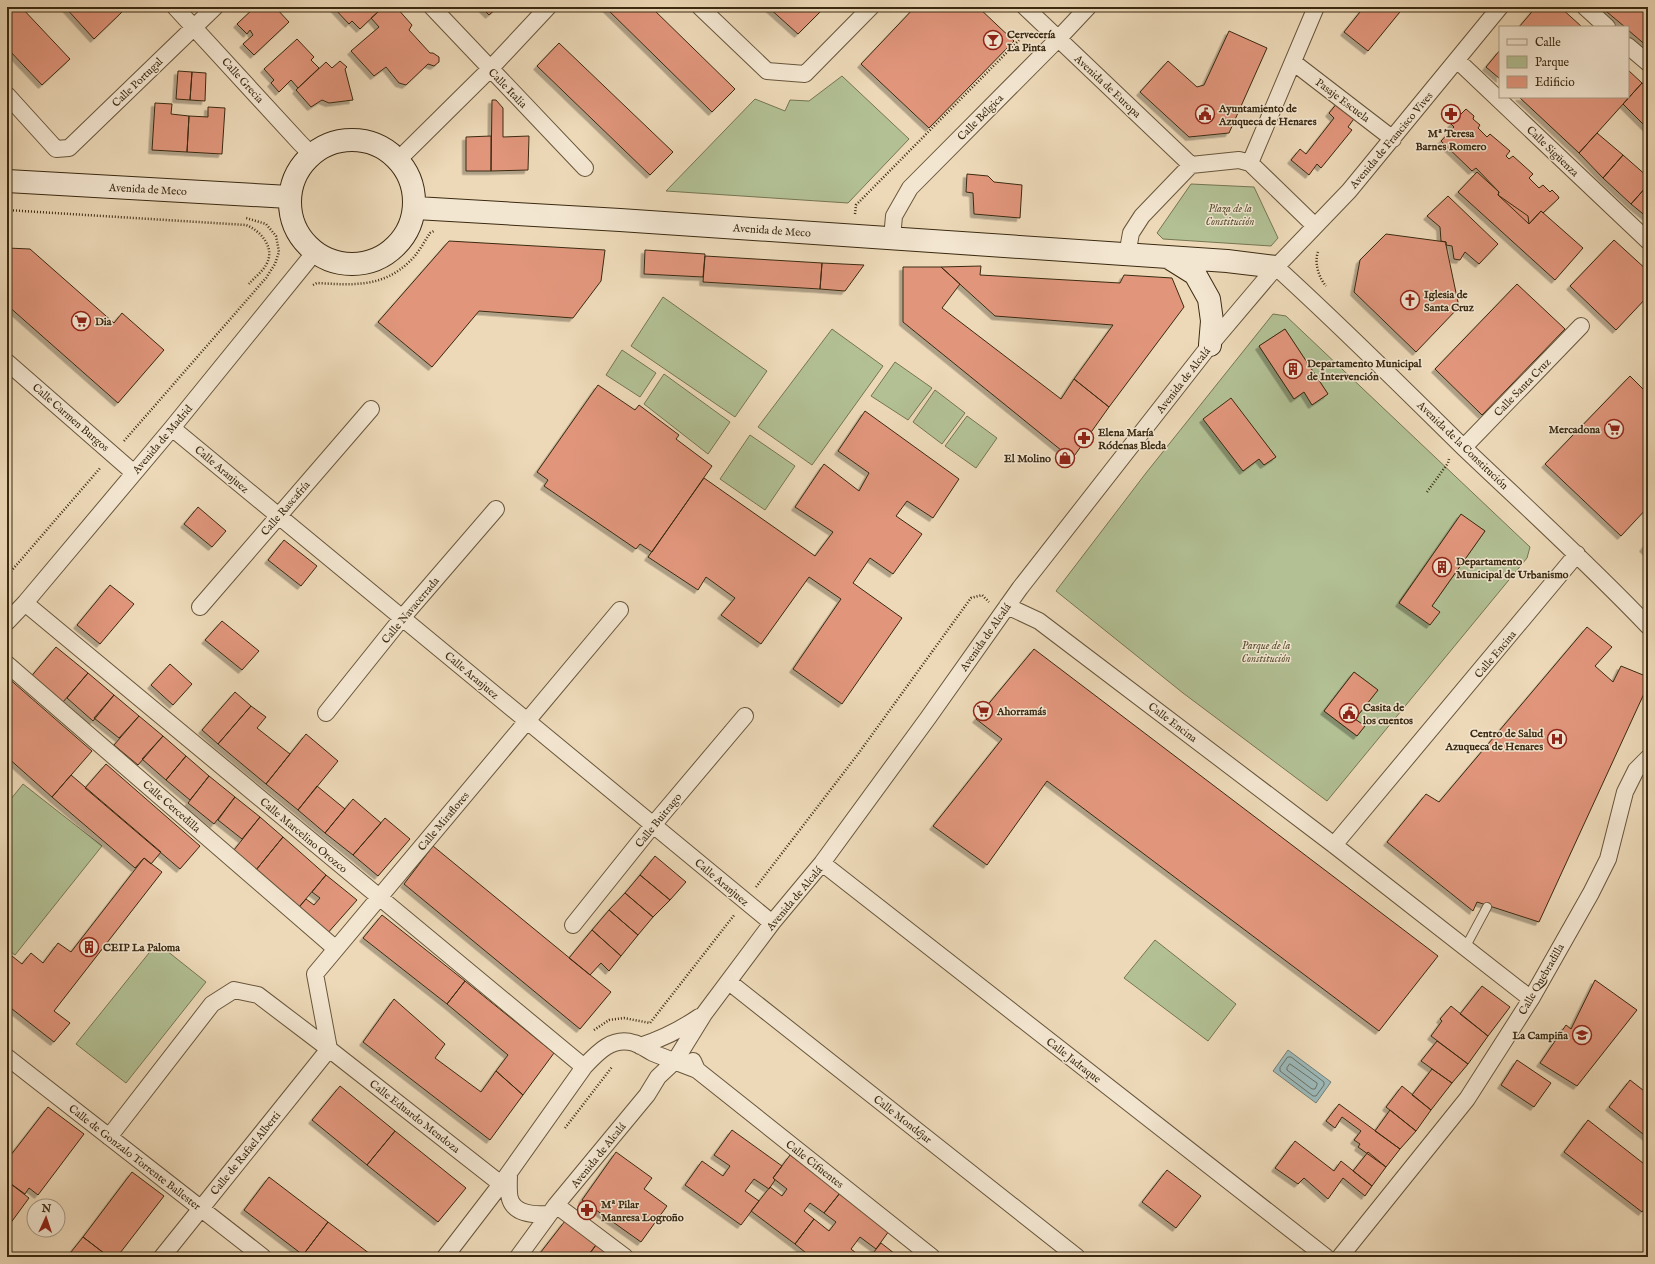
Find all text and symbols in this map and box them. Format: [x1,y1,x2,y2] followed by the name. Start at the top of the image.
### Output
[1499,26,1629,98] legend
[1006,28,1056,55] place label: Cervecería La Pinta
[982,29,1004,51] bar icon: Cervecería La Pinta
[1535,35,1561,50] text: Calle
[1070,52,1144,121] street label: Avenida de Europa
[109,55,166,110] street label: Calle Portugal
[218,55,266,106] street label: Calle Grecia
[1535,55,1570,71] text: Parque
[485,66,530,112] street label: Calle Italia
[1535,75,1575,90] text: Edificio
[1312,76,1373,126] street label: Pasaje Escuela
[1347,89,1436,193] street label: Avenida de Francisco Vives
[955,91,1007,144] street label: Calle Bélgica
[1218,102,1317,129] place label: Ayuntamiento de Azuqueca de Henares
[1194,103,1216,125] public building icon: Ayuntamiento de Azuqueca de Henares
[1440,103,1462,125] pharmacy icon: Mª Teresa Barnes Romero
[1523,123,1581,180] street label: Calle Sigüenza
[1416,127,1487,154] place label: Mª Teresa Barnes Romero
[108,181,187,199] street label: Avenida de Meco
[1206,202,1254,229] park label: Plaza de la Constitución
[731,221,811,241] street label: Avenida de Meco
[1424,288,1475,315] place label: Iglesia de Santa Cruz
[1399,289,1421,311] church icon: Iglesia de Santa Cruz
[70,310,92,332] supermarket icon: Dia
[95,315,112,329] place label: Dia
[1153,345,1214,417] street label: Avenida de Alcalá
[1491,356,1554,420] street label: Calle Santa Cruz
[1307,357,1423,384] place label: Departamento Municipal de Intervención
[1282,358,1304,380] building icon: Departamento Municipal de Intervención
[29,381,112,455] street label: Calle Carmen Burgos
[1413,398,1511,493] street label: Avenida de la Constitución
[129,402,196,478] street label: Avenida de Madrid
[1603,418,1625,440] supermarket icon: Mercadona
[1549,423,1600,437] place label: Mercadona
[1098,426,1166,453] place label: Elena María Ródenas Bleda
[1073,427,1095,449] pharmacy icon: Elena María Ródenas Bleda
[191,443,251,497] street label: Calle Aranjuez
[1054,447,1076,469] shop icon: El Molino
[1004,452,1051,466] place label: El Molino
[258,478,314,539] street label: Calle Rascafría
[1456,555,1569,582] place label: Departamento Municipal de Urbanismo
[1431,556,1453,578] building icon: Departamento Municipal de Urbanismo
[379,574,443,647] street label: Calle Navacerrada
[957,601,1015,675] street label: Avenida de Alcalá
[1472,628,1520,681] street label: Calle Encina
[1242,639,1290,666] park label: Parque de la Constitución
[441,649,501,703] street label: Calle Aranjuez
[972,700,994,722] supermarket icon: Ahorramás
[1145,700,1200,746] street label: Calle Encina
[1362,701,1413,728] place label: Casita de los cuentos
[1338,702,1360,724] public building icon: Casita de los cuentos
[996,705,1046,719] place label: Ahorramás
[1444,727,1544,754] place label: Centro de Salud Azuqueca de Henares
[1546,728,1568,750] hospital icon: Centro de Salud Azuqueca de Henares
[139,778,203,836] street label: Calle Cercedilla
[415,789,473,854] street label: Calle Miraflores
[632,790,685,851] street label: Calle Buitrago
[257,795,350,877] street label: Calle Marcelino Orozco
[691,856,751,910] street label: Calle Aranjuez
[763,863,826,934] street label: Avenida de Alcalá
[78,936,100,958] building icon: CEIP La Paloma
[103,941,180,955] place label: CEIP La Paloma
[1516,941,1568,1018] street label: Calle Quebradilla
[1571,1024,1593,1046] school or university icon: La Campiña
[1511,1029,1568,1043] place label: La Campiña
[1043,1035,1104,1087] street label: Calle Jadraque
[366,1077,463,1157] street label: Calle Eduardo Mendoza
[870,1093,934,1147] street label: Calle Mondéjar
[66,1102,203,1214] street label: Calle de Gonzalo Torrente Ballester
[208,1109,284,1198] street label: Calle de Rafael Alberti
[568,1120,629,1192] street label: Avenida de Alcalá
[782,1138,846,1192] street label: Calle Cifuentes
[26,1198,66,1238] north arrow
[601,1198,684,1225] place label: Mª Pilar Manresa Logroño
[576,1199,598,1221] pharmacy icon: Mª Pilar Manresa Logroño
[40,1202,52,1216] text: N

